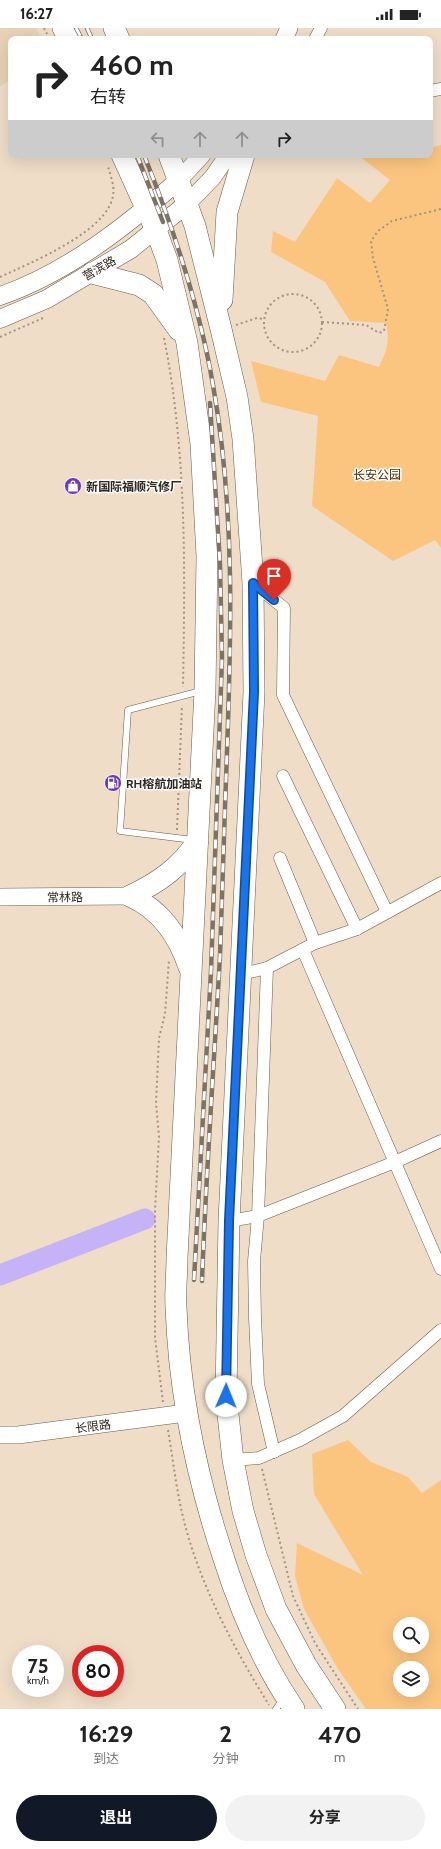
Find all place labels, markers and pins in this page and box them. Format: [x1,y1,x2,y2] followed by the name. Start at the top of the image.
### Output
[63,476,83,496] shop icon: 新国际福顺汽修厂
[86,479,182,494] place label: 新国际福顺汽修厂
[257,559,291,600] pin
[103,773,123,793] fuel station icon: RH榕航加油站
[126,776,202,791] place label: RH榕航加油站

